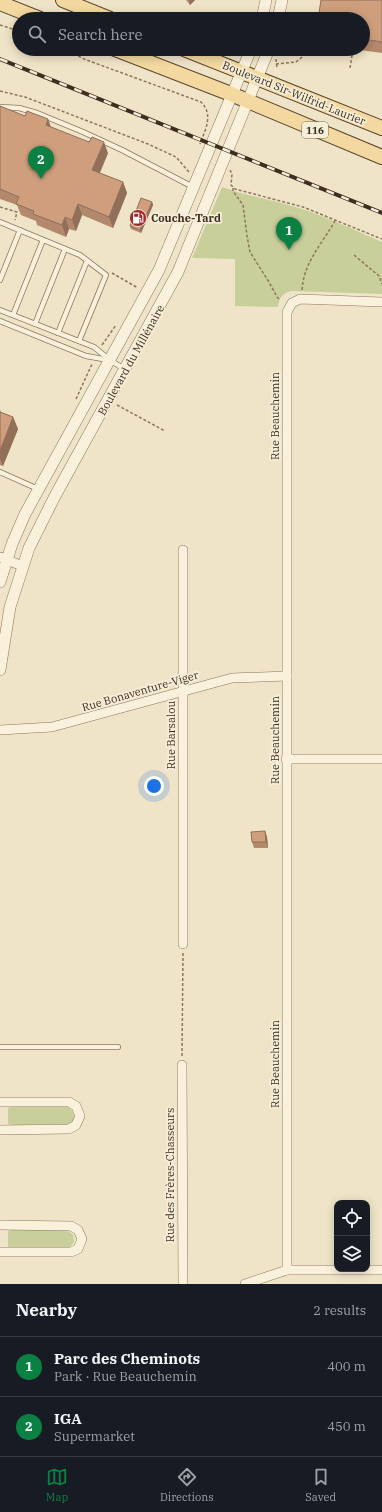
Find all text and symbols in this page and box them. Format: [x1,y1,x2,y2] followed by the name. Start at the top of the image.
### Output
[12,12,370,56] search box
[26,23,48,45] icon: search
[58,25,143,44] text: Search here
[220,58,368,128] street label: Boulevard Sir-Wilfrid-Laurier
[302,122,328,138] road number: 116
[28,146,54,179] pin: 2
[128,208,148,228] fuel station icon: Couche-Tard
[151,211,221,225] place label: Couche-Tard
[276,217,302,250] pin: 1
[95,302,167,418] street label: Boulevard du Millénaire
[268,372,282,460] street label: Rue Beauchemin
[80,668,200,714] street label: Rue Bonaventure-Viger
[268,696,282,784] street label: Rue Beauchemin
[164,701,178,769] street label: Rue Barsalou
[144,776,164,796] your location
[268,1020,282,1108] street label: Rue Beauchemin
[163,1108,177,1242] street label: Rue des Frères-Chasseurs
[334,1200,370,1272] map controls
[334,1200,370,1236] button: locate
[334,1236,370,1272] button: layers
[16,1299,77,1321] text: Nearby
[313,1302,366,1319] text: 2 results
[54,1349,200,1368] text: Parc des Cheminots
[25,1358,33,1375] text: 1
[327,1358,366,1375] text: 400 m
[54,1368,197,1385] text: Park · Rue Beauchemin
[54,1409,82,1428] text: IGA
[25,1418,33,1435] text: 2
[327,1418,366,1435] text: 450 m
[54,1428,135,1445] text: Supermarket
[46,1466,68,1504] tab: Map
[160,1466,214,1504] tab: Directions
[305,1466,336,1504] tab: Saved

